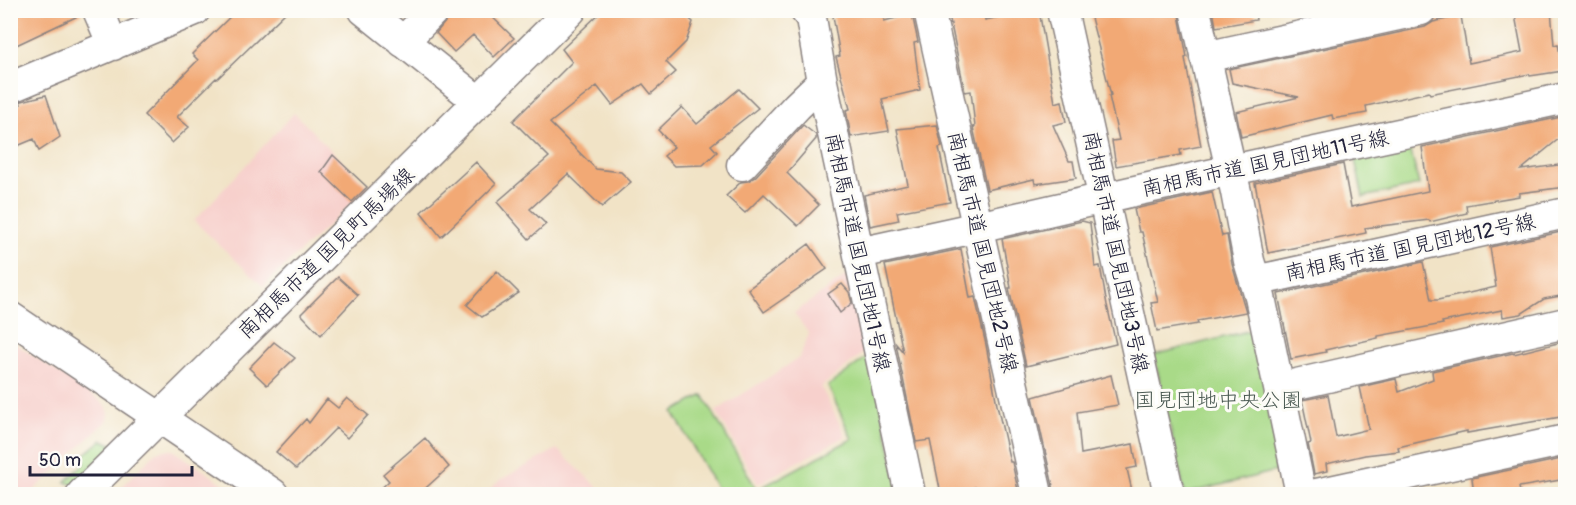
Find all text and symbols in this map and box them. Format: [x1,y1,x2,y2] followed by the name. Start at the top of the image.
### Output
[1139,124,1391,203] street label: 南相馬市道 国見団地11号線
[1077,128,1154,376] street label: 南相馬市道 国見団地3号線
[942,129,1023,376] street label: 南相馬市道 国見団地2号線
[819,130,896,374] street label: 南相馬市道 国見団地1号線
[232,162,420,345] street label: 南相馬市道 国見町馬場線
[1282,208,1538,287] street label: 南相馬市道 国見団地12号線
[1134,387,1302,414] park label: 国見団地中央公園
[30,439,192,477] scale bar
[39,449,81,472] text: 50 m

